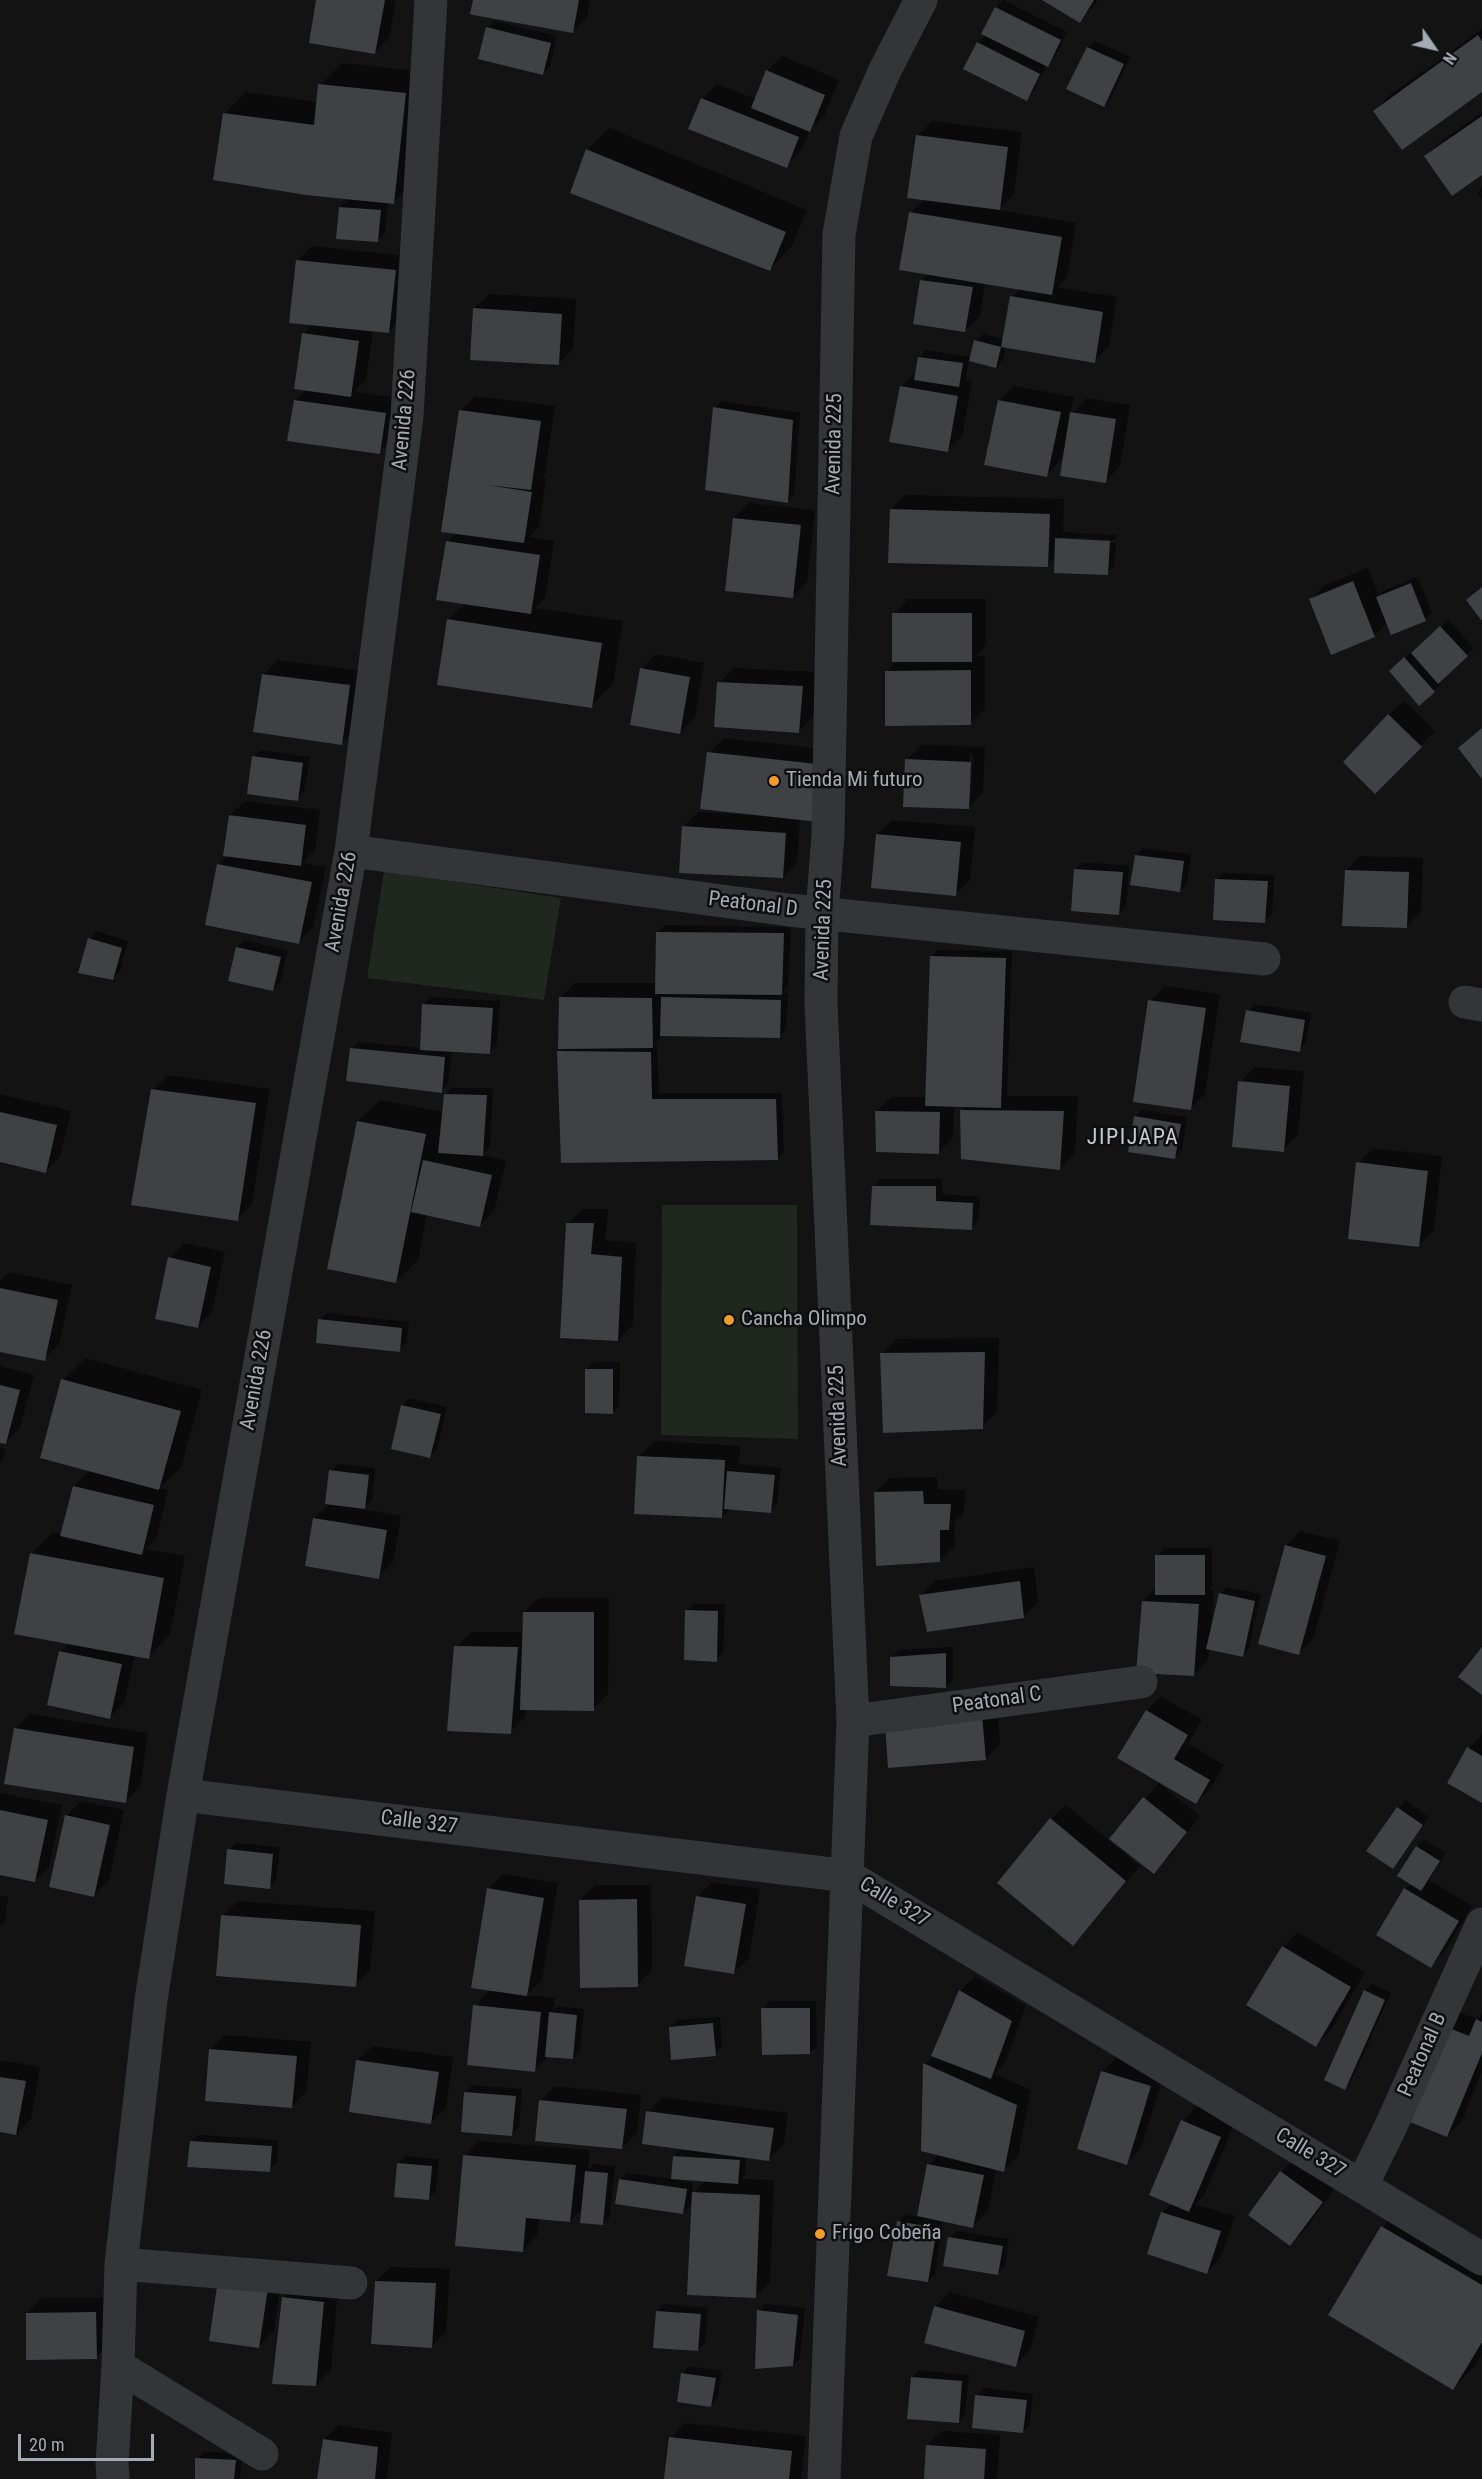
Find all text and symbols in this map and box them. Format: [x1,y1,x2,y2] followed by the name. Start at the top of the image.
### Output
[1404,18,1464,78] north arrow
[1439,49,1460,68] text: N
[388,368,422,472] street label: Avenida 226
[822,393,848,495] street label: Avenida 225
[786,768,922,794] place label: Tienda Mi futuro
[767,774,781,788] marker: Tienda Mi futuro
[321,850,363,954] street label: Avenida 226
[810,879,838,981] street label: Avenida 225
[707,887,799,923] street label: Peatonal D
[1087,1125,1179,1151] district label: JIPIJAPA
[741,1307,867,1333] place label: Cancha Olimpo
[722,1313,736,1327] marker: Cancha Olimpo
[236,1328,278,1432] street label: Avenida 226
[825,1365,853,1467] street label: Avenida 225
[951,1682,1043,1720] street label: Peatonal C
[379,1806,459,1840] street label: Calle 327
[854,1872,934,1934] street label: Calle 327
[1393,2009,1453,2101] street label: Peatonal B
[1270,2123,1350,2185] street label: Calle 327
[832,2221,942,2247] place label: Frigo Cobeña
[813,2227,827,2241] marker: Frigo Cobeña
[21,2422,158,2460] scale bar
[29,2434,64,2455] text: 20 m

